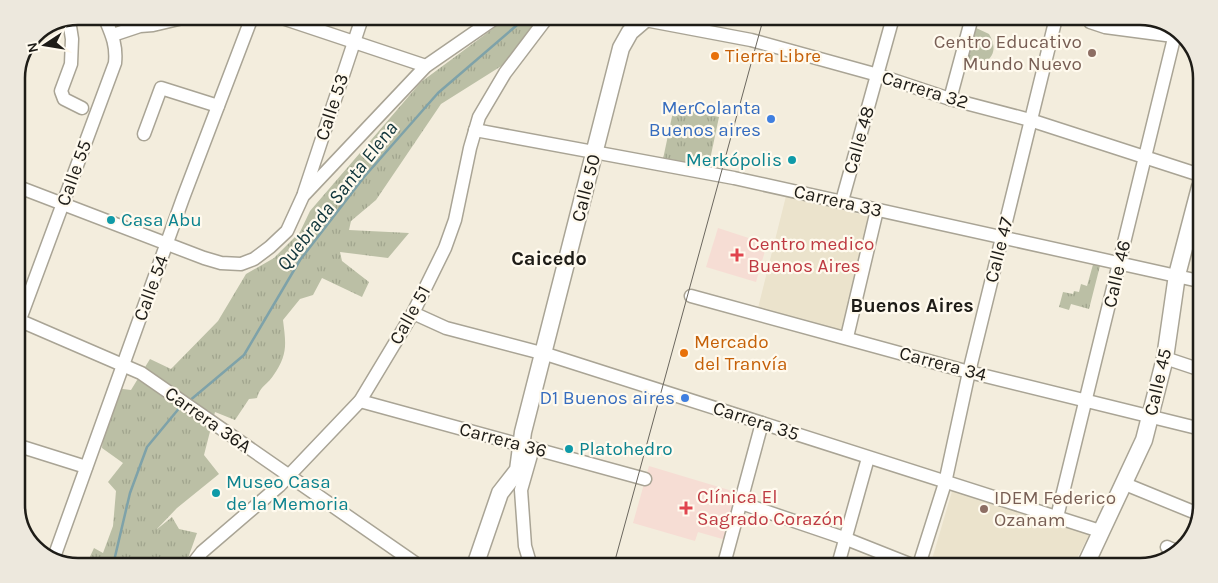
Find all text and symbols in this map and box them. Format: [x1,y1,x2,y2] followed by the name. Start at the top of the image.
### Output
[20,20,70,70] north arrow
[934,31,1082,75] place label: Centro Educativo Mundo Nuevo
[23,41,42,54] text: N
[725,45,821,67] place label: Tierra Libre
[1086,47,1098,59] marker: Centro Educativo Mundo Nuevo
[709,50,721,62] marker: Tierra Libre
[879,66,971,114] street label: Carrera 32
[311,71,353,143] street label: Calle 53
[649,97,761,141] place label: MerColanta Buenos aires
[839,104,879,176] street label: Calle 48
[765,113,777,125] marker: MerColanta Buenos aires
[272,117,402,275] water label: Quebrada Santa Elena
[52,137,96,209] street label: Calle 55
[686,149,782,171] place label: Merkópolis
[567,152,605,224] street label: Calle 50
[786,154,798,166] marker: Merkópolis
[792,180,884,222] street label: Carrera 33
[121,209,202,231] place label: Casa Abu
[105,214,117,226] marker: Casa Abu
[980,215,1018,285] street label: Calle 47
[748,233,874,277] place label: Centro medico Buenos Aires
[1099,238,1135,310] street label: Calle 46
[511,247,587,270] district label: Caicedo
[730,248,744,262] marker: Centro medico Buenos Aires
[129,252,173,324] street label: Calle 54
[385,282,435,348] street label: Calle 51
[850,294,974,317] district label: Buenos Aires
[694,331,787,375] place label: Mercado del Tranvía
[897,342,989,386] street label: Carrera 34
[1140,346,1176,418] street label: Calle 45
[678,347,690,359] marker: Mercado del Tranvía
[161,382,256,458] street label: Carrera 36A
[540,387,675,409] place label: D1 Buenos aires
[679,392,691,404] marker: D1 Buenos aires
[710,397,802,445] street label: Carrera 35
[457,418,549,462] street label: Carrera 36
[579,438,673,460] place label: Platohedro
[563,443,575,455] marker: Platohedro
[226,471,349,515] place label: Museo Casa de la Memoria
[697,486,843,530] place label: Clínica El Sagrado Corazón
[210,487,222,499] marker: Museo Casa de la Memoria
[994,487,1116,531] place label: IDEM Federico Ozanam
[679,501,693,515] marker: Clínica El Sagrado Corazón
[978,503,990,515] marker: IDEM Federico Ozanam

